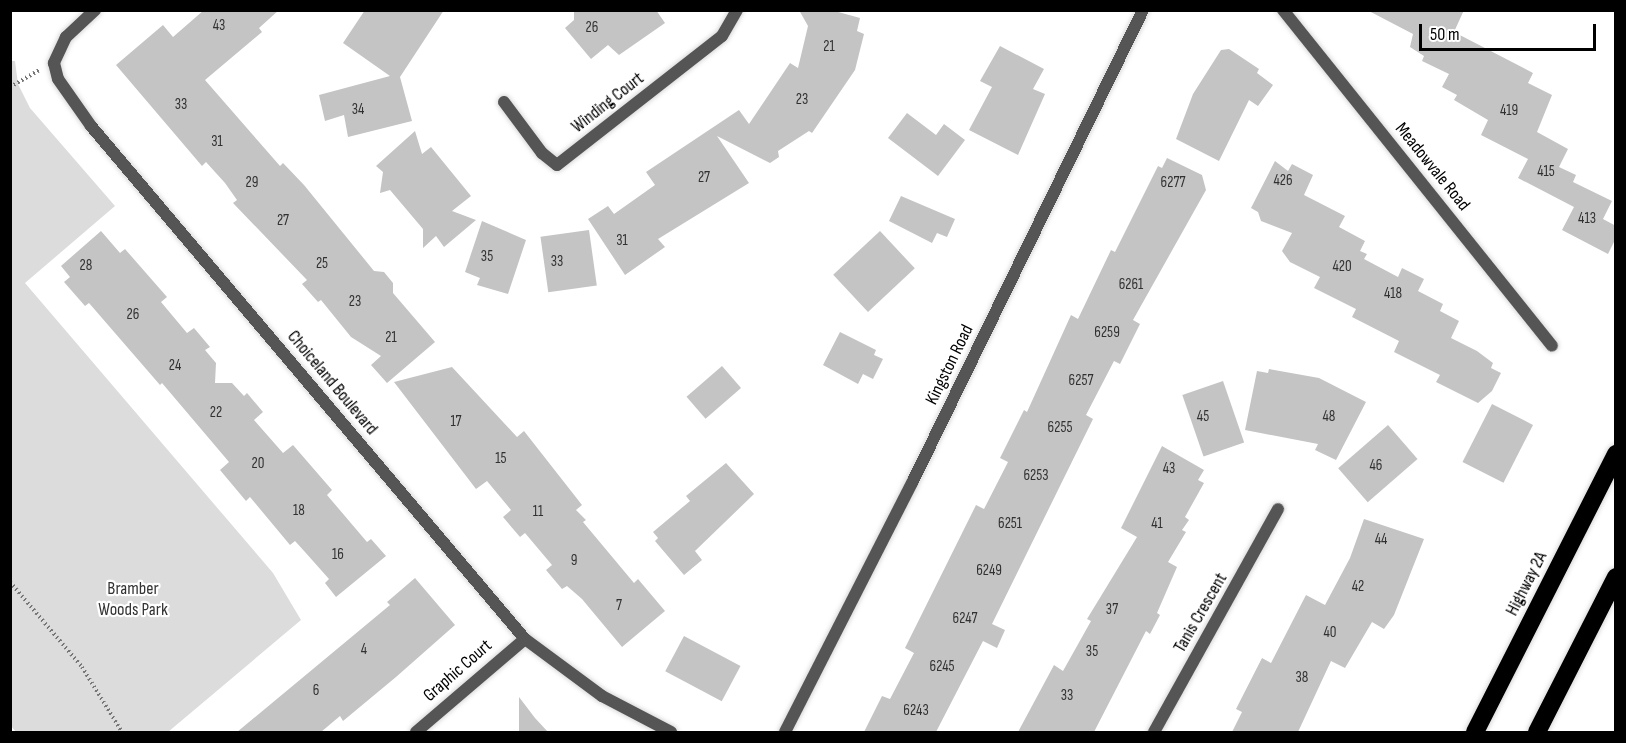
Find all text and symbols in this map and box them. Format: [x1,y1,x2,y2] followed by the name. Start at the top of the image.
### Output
[1422,12,1599,50] scale bar
[213,17,225,35] house number: 43
[586,19,598,37] house number: 26
[1430,24,1460,45] text: 50 m
[823,38,835,56] house number: 21
[568,68,648,138] street label: Winding Court
[796,91,808,109] house number: 23
[175,96,187,114] house number: 33
[352,101,364,119] house number: 34
[1500,102,1518,120] house number: 419
[1390,119,1474,215] street label: Meadowvale Road
[211,133,223,151] house number: 31
[1537,163,1555,181] house number: 415
[698,169,710,187] house number: 27
[1273,172,1293,190] house number: 426
[246,174,258,192] house number: 29
[1161,174,1185,192] house number: 6277
[1578,210,1596,228] house number: 413
[277,212,289,230] house number: 27
[616,232,628,250] house number: 31
[481,248,493,266] house number: 35
[551,253,563,271] house number: 33
[316,255,328,273] house number: 25
[80,257,92,275] house number: 28
[1332,258,1352,276] house number: 420
[1119,276,1143,294] house number: 6261
[1384,285,1402,303] house number: 418
[349,293,361,311] house number: 23
[127,306,139,324] house number: 26
[921,322,979,408] street label: Kingston Road
[1094,324,1120,342] house number: 6259
[282,326,382,440] street label: Choiceland Boulevard
[385,329,397,347] house number: 21
[169,357,181,375] house number: 24
[1069,372,1093,390] house number: 6257
[210,404,222,422] house number: 22
[1197,408,1209,426] house number: 45
[1323,408,1335,426] house number: 48
[450,413,462,431] house number: 17
[1048,419,1072,437] house number: 6255
[495,450,507,468] house number: 15
[252,455,264,473] house number: 20
[1370,457,1382,475] house number: 46
[1163,460,1175,478] house number: 43
[1023,467,1049,485] house number: 6253
[293,502,305,520] house number: 18
[533,503,543,521] house number: 11
[998,515,1022,533] house number: 6251
[1151,515,1163,533] house number: 41
[1375,531,1387,549] house number: 44
[332,546,344,564] house number: 16
[1502,548,1552,620] street label: Highway 2A
[571,552,577,570] house number: 9
[976,562,1002,580] house number: 6249
[1170,569,1232,657] street label: Tanis Crescent
[1352,578,1364,596] house number: 42
[98,579,168,622] park label: Bramber Woods Park
[616,597,622,615] house number: 7
[1106,601,1118,619] house number: 37
[953,610,977,628] house number: 6247
[1324,624,1336,642] house number: 40
[419,635,497,707] street label: Graphic Court
[361,641,367,659] house number: 4
[1086,643,1098,661] house number: 35
[929,658,955,676] house number: 6245
[1296,669,1308,687] house number: 38
[313,682,319,700] house number: 6
[1061,687,1073,705] house number: 33
[903,702,929,720] house number: 6243

